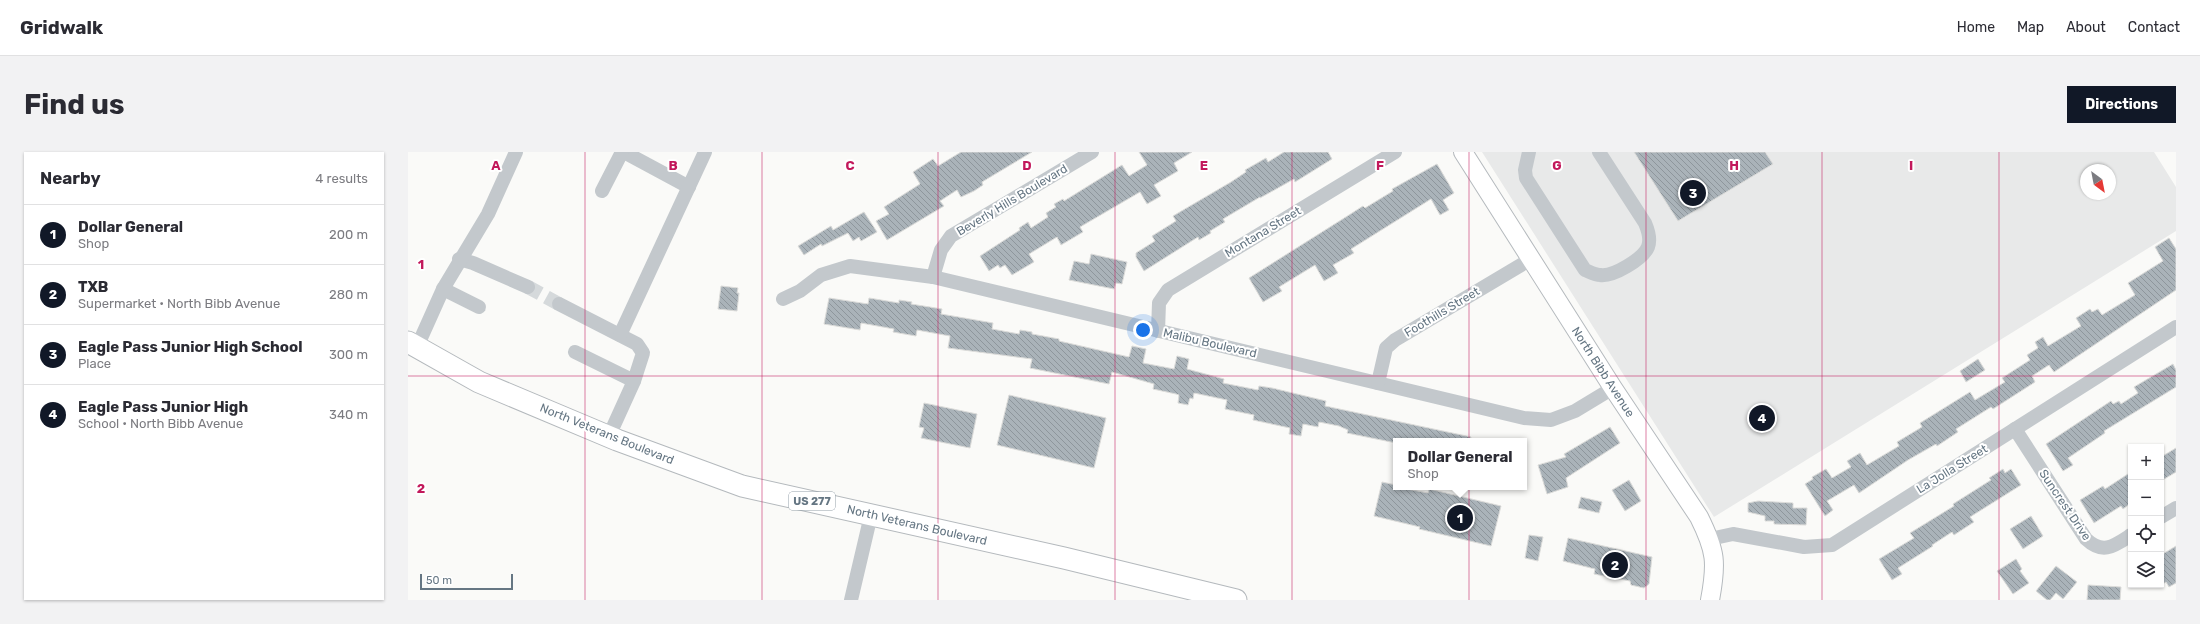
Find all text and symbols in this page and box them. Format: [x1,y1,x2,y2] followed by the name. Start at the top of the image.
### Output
[20,16,103,39] text: Gridwalk
[1957,19,1995,36] text: Home
[2017,19,2044,36] text: Map
[2066,19,2106,36] text: About
[2128,19,2180,36] text: Contact
[2067,86,2176,123] button: Directions
[24,88,124,121] text: Find us
[491,158,501,173] text: A
[668,158,678,173] text: B
[845,158,855,173] text: C
[1022,158,1032,173] text: D
[1200,158,1208,173] text: E
[1376,158,1384,173] text: F
[1552,158,1562,173] text: G
[1729,158,1739,173] text: H
[1909,158,1913,173] text: I
[954,161,1070,239] street label: Beverly Hills Boulevard
[2080,164,2116,200] north arrow
[40,168,101,188] text: Nearby
[315,171,368,186] text: 4 results
[1680,178,1706,208] pin: 3
[1222,204,1304,260] street label: Montana Street
[78,218,183,236] text: Dollar General
[50,227,56,242] text: 1
[329,227,368,242] text: 200 m
[78,236,109,251] text: Shop
[418,257,424,272] text: 1
[78,278,108,296] text: TXB
[1402,284,1482,340] street label: Foothills Street
[49,287,57,302] text: 2
[329,287,368,302] text: 280 m
[78,296,280,311] text: Supermarket · North Bibb Avenue
[1133,320,1153,340] your location
[1569,324,1637,420] street label: North Bibb Avenue
[1162,325,1258,361] street label: Malibu Boulevard
[78,338,303,356] text: Eagle Pass Junior High School
[49,347,57,362] text: 3
[329,347,368,362] text: 300 m
[78,356,111,371] text: Place
[78,398,248,416] text: Eagle Pass Junior High
[538,401,676,467] street label: North Veterans Boulevard
[1749,403,1775,433] pin: 4
[49,407,57,422] text: 4
[329,407,368,422] text: 340 m
[78,416,243,431] text: School · North Bibb Avenue
[1393,438,1527,490] popup
[1914,441,1990,496] street label: La Jolla Street
[2128,444,2164,588] map controls
[2128,444,2164,480] button: +
[1407,448,1513,466] text: Dollar General
[1407,466,1439,481] text: Shop
[2036,467,2094,543] street label: Suncrest Drive
[2128,480,2164,516] button: −
[417,481,425,496] text: 2
[789,492,835,510] road number: US 277
[846,502,988,548] street label: North Veterans Boulevard
[1447,503,1473,533] pin: 1
[2128,516,2164,552] button: locate
[1602,550,1628,580] pin: 2
[2128,552,2164,588] button: layers
[420,572,513,591] scale bar
[426,574,452,587] text: 50 m

